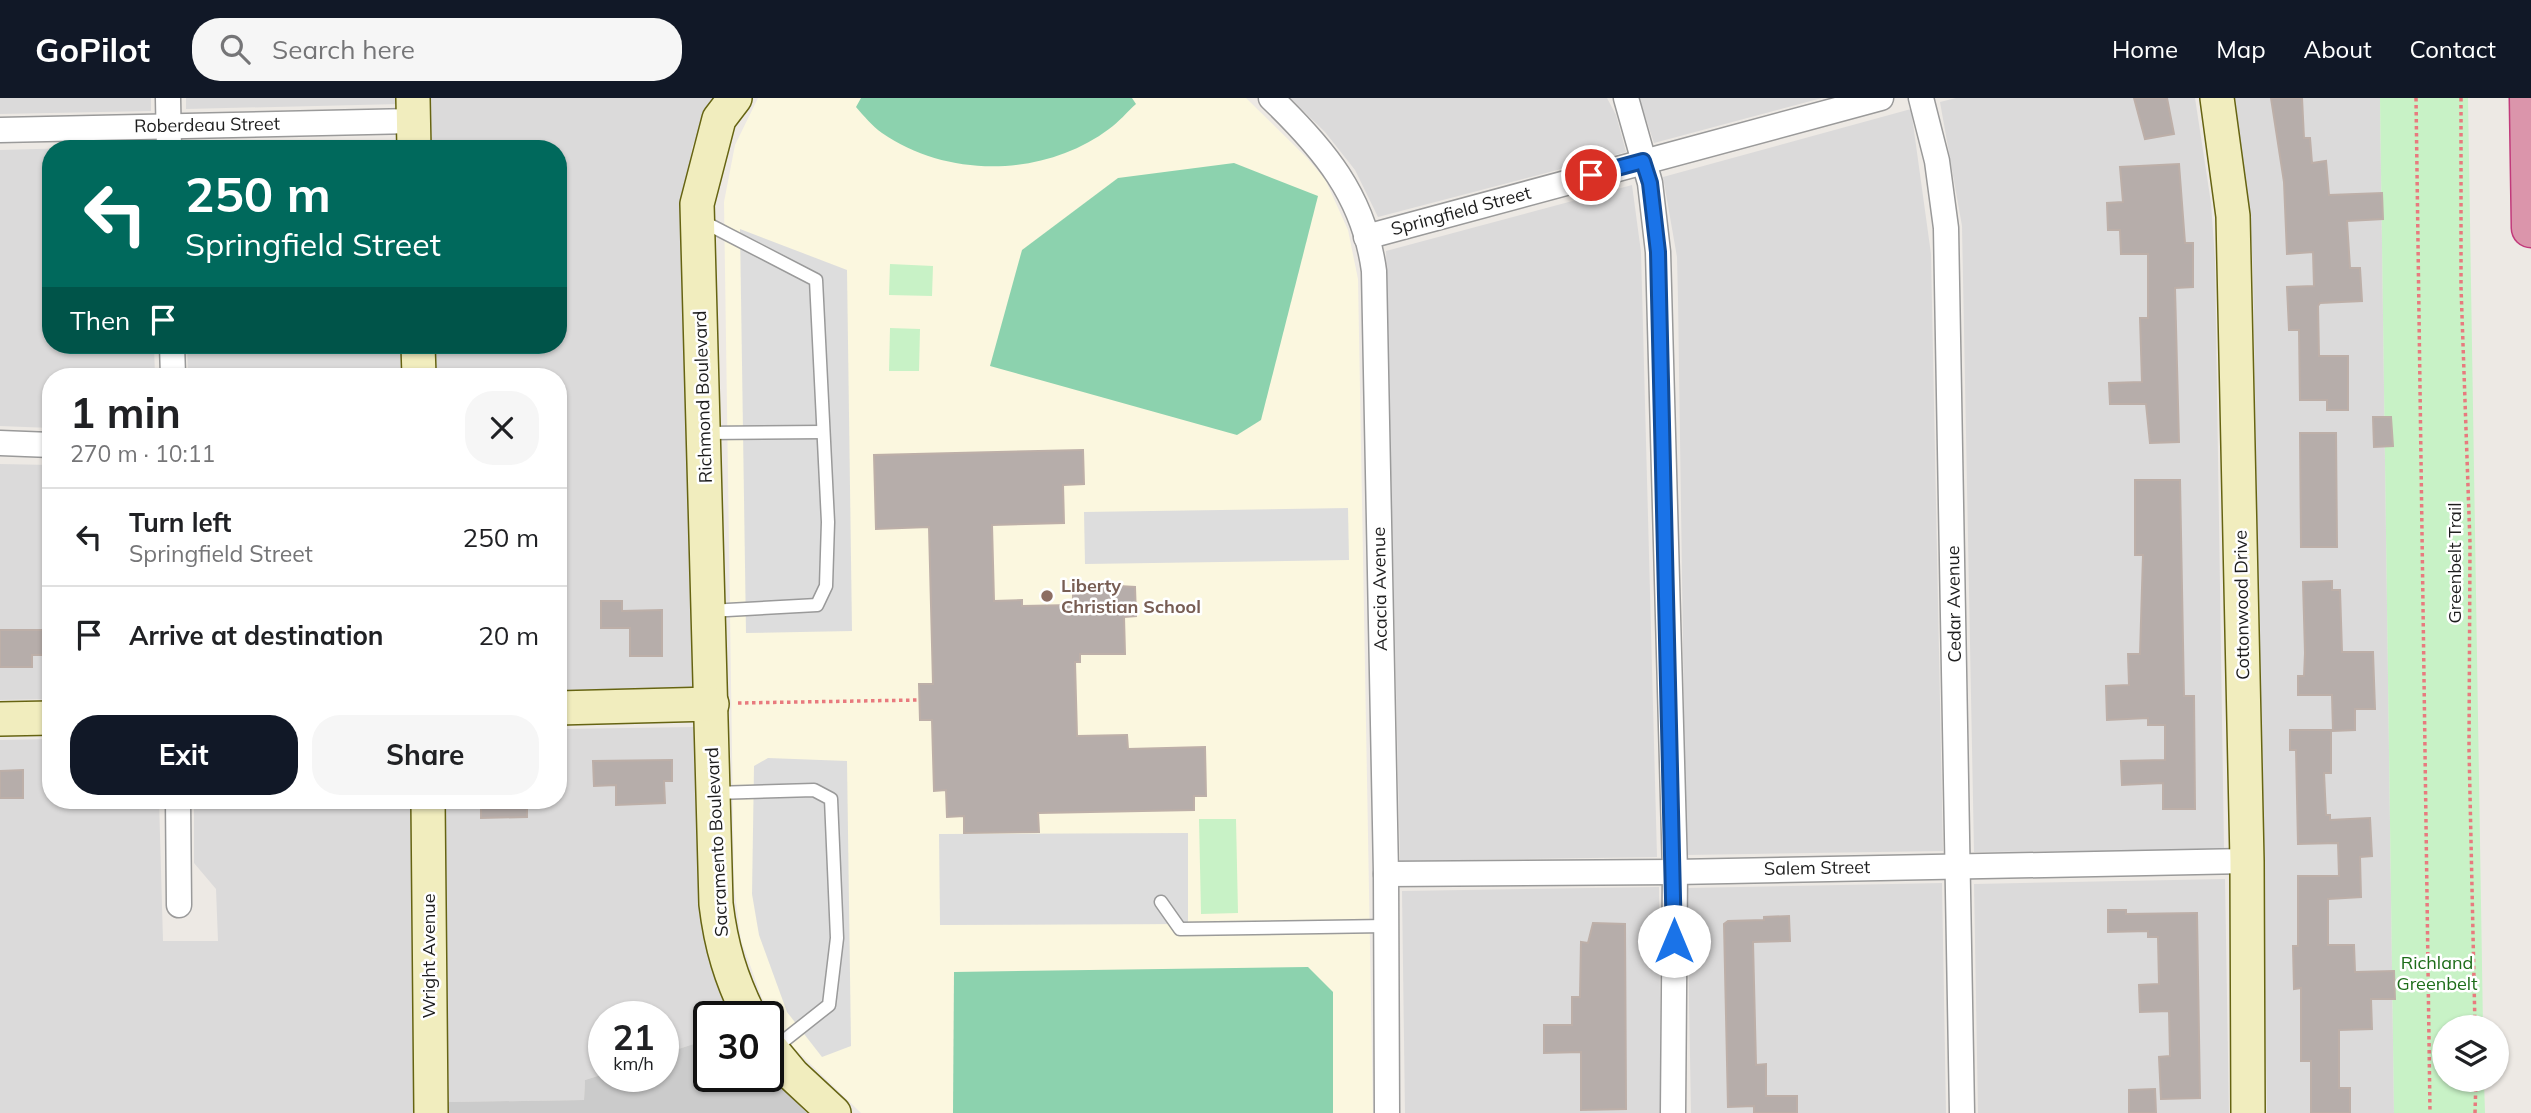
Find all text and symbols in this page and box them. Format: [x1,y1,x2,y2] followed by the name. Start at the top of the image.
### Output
[192,18,682,81] search box
[35,29,150,70] text: GoPilot
[216,30,254,68] icon: search
[272,33,415,66] text: Search here
[2112,34,2178,64] text: Home
[2216,34,2266,64] text: Map
[2304,34,2372,64] text: About
[2410,34,2496,64] text: Contact
[134,112,280,137] street label: Roberdeau Street
[1561,145,1621,205] pin
[1572,156,1610,194] icon: arrive
[185,163,331,224] text: 250 m
[70,168,161,259] icon: left
[1388,181,1533,240] street label: Springfield Street
[185,224,441,264] text: Springfield Street
[144,301,182,339] icon: arrive
[70,304,130,337] text: Then
[688,310,717,484] street label: Richmond Boulevard
[70,386,181,439] text: 1 min
[465,391,539,465] button: close
[70,439,215,468] text: 270 m · 10:11
[2443,503,2466,623] street label: Greenbelt Trail
[129,506,231,539] text: Turn left
[70,518,108,556] icon: left
[463,521,539,554] text: 250 m
[1367,527,1392,651] street label: Acacia Avenue
[2229,530,2254,680] street label: Cottonwood Drive
[129,539,313,568] text: Springfield Street
[1941,545,1966,663] street label: Cedar Avenue
[1061,574,1201,618] place label: Liberty Christian School
[1039,588,1055,604] marker: Liberty Christian School
[70,616,108,654] icon: arrive
[129,619,384,652] text: Arrive at destination
[478,619,539,652] text: 20 m
[70,715,298,795] button: Exit
[312,715,539,795] button: Share
[700,747,733,937] street label: Sacramento Boulevard
[1764,855,1870,880] street label: Salem Street
[417,894,440,1018] street label: Wright Avenue
[1637,904,1711,978] position arrow
[2397,951,2477,995] park label: Richland Greenbelt
[693,1001,784,1092] speed limit sign: 30
[612,1015,655,1059] text: 21
[2432,1015,2509,1092] map controls
[2432,1015,2509,1092] button: layers
[613,1052,654,1075] text: km/h

